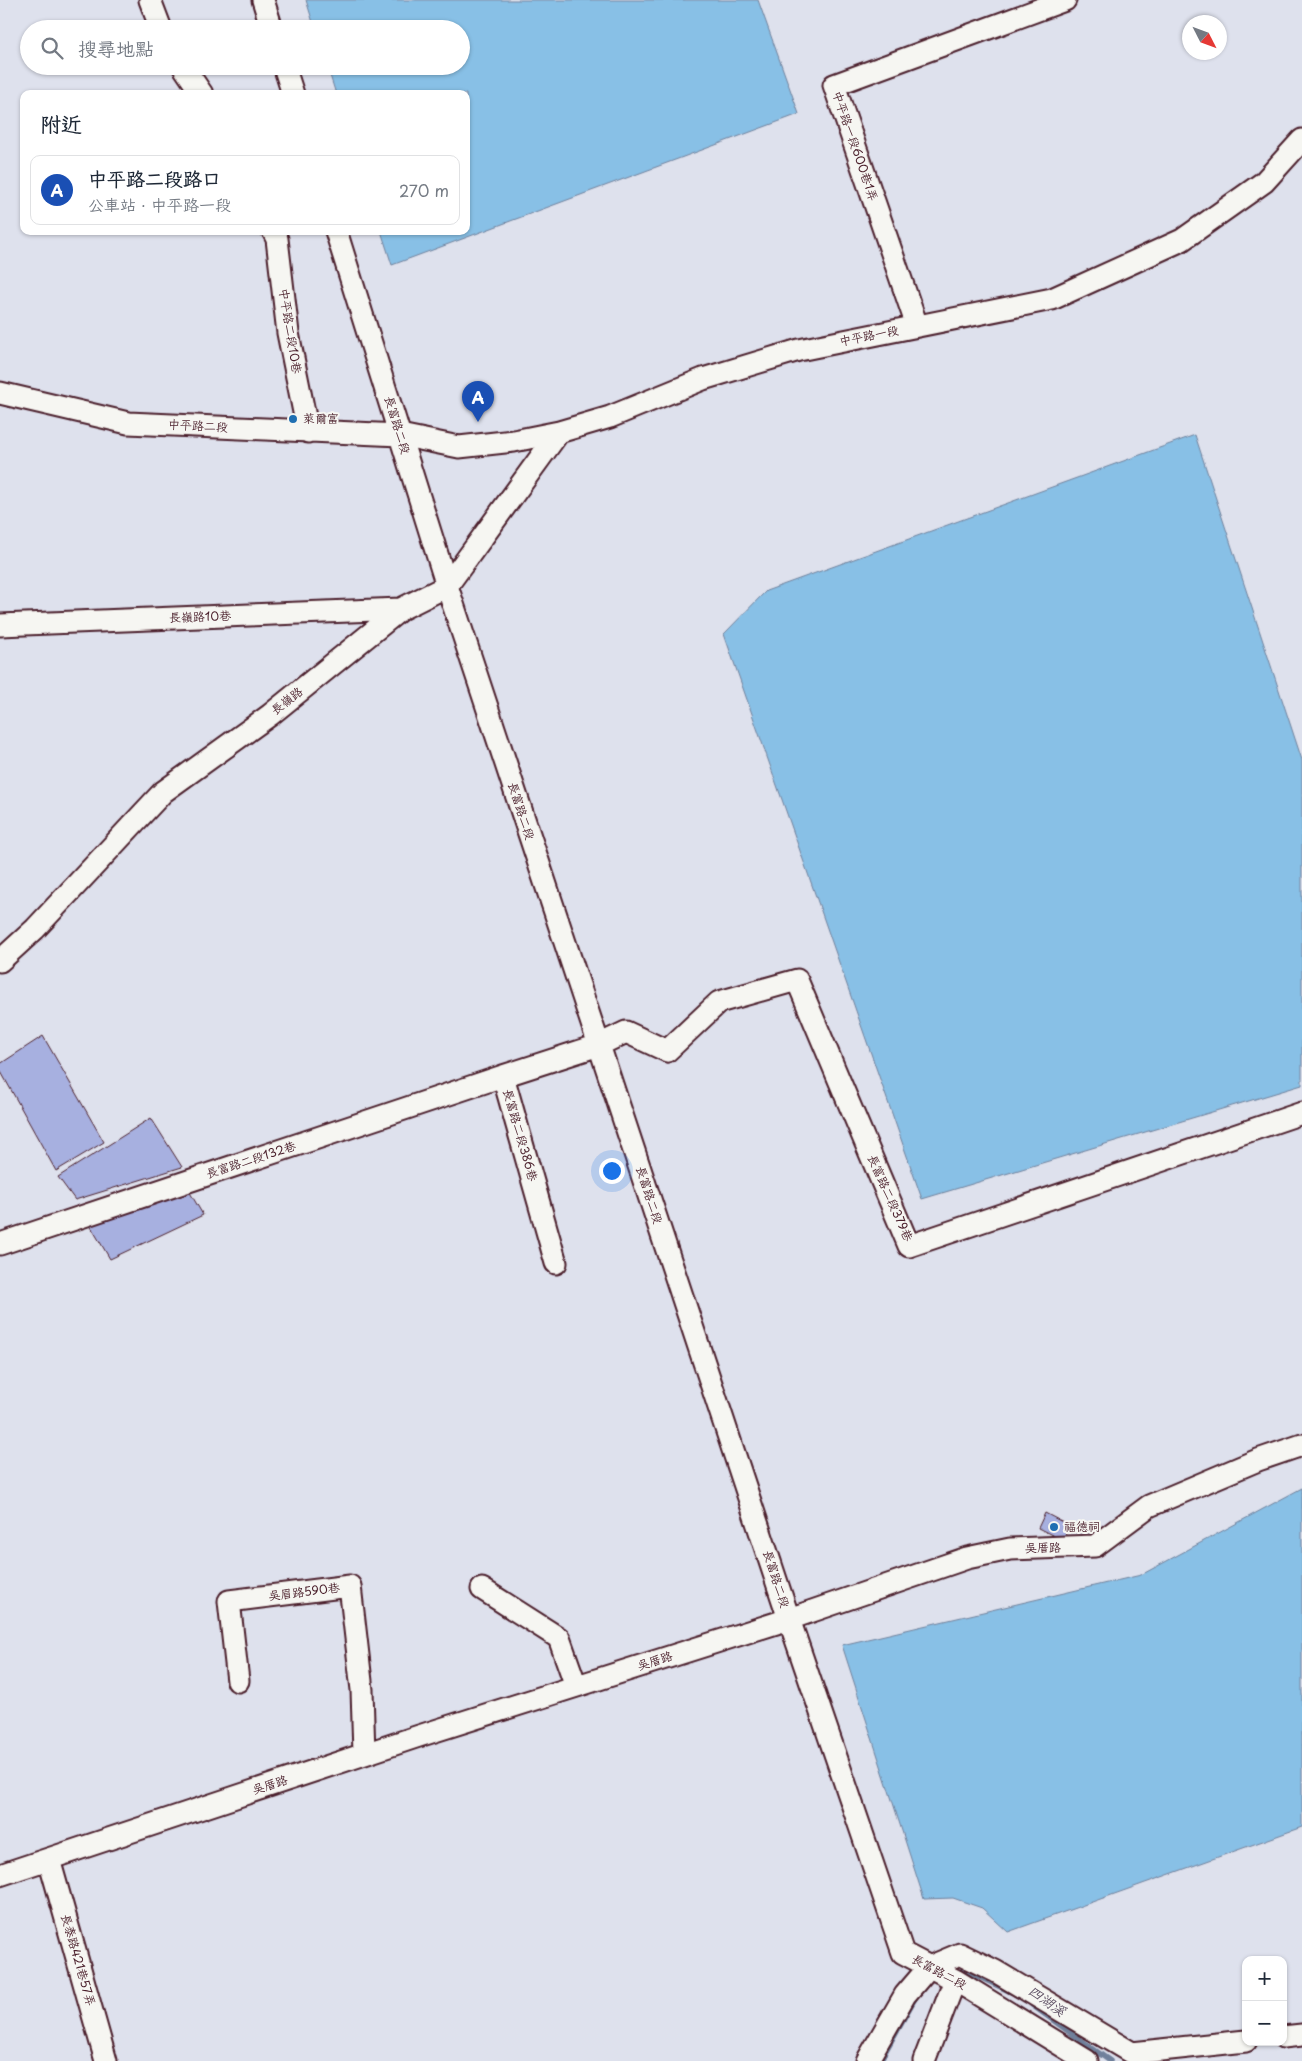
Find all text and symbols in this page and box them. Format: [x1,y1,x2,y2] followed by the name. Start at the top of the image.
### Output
[1182,15,1227,60] north arrow
[20,20,470,75] search box
[38,34,66,62] icon: search
[78,34,154,62] text: 搜尋地點
[829,88,883,203] street label: 中平路一段600巷1弄
[40,107,82,139] text: 附近
[88,164,221,192] text: 中平路二段路口
[51,178,63,202] text: A
[399,178,449,202] text: 270 m
[88,192,231,216] text: 公車站 · 中平路一段
[275,287,307,375] street label: 中平路二段10巷
[838,320,900,350] street label: 中平路一段
[462,381,494,422] pin: A
[381,393,415,456] street label: 長富路二段
[303,409,339,427] place label: 萊爾富
[287,413,299,425] marker: 萊爾富
[168,414,228,436] street label: 中平路二段
[169,606,231,626] street label: 長嶺路10巷
[267,682,306,718] street label: 長嶺路
[504,779,540,842] street label: 長富路二段
[499,1086,543,1183] street label: 長富路二段386巷
[203,1136,298,1182] street label: 長富路二段132巷
[864,1151,918,1244] street label: 長富路二段379巷
[599,1158,625,1184] your location
[632,1163,668,1226] street label: 長富路二段
[1064,1517,1100,1535] place label: 福德祠
[1048,1521,1060,1533] marker: 福德祠
[1025,1538,1061,1556] street label: 吳厝路
[759,1547,795,1610] street label: 長富路二段
[267,1578,341,1604] street label: 吳眉路590巷
[635,1646,675,1674] street label: 吳厝路
[250,1770,290,1798] street label: 吳厝路
[57,1912,101,2008] street label: 長泰路421巷57弄
[909,1949,970,1993] street label: 長富路二段
[1242,1956,1287,2046] map controls
[1242,1956,1287,2001] button: +
[1024,1980,1071,2022] water label: 四湖溪
[1242,2001,1287,2046] button: −

